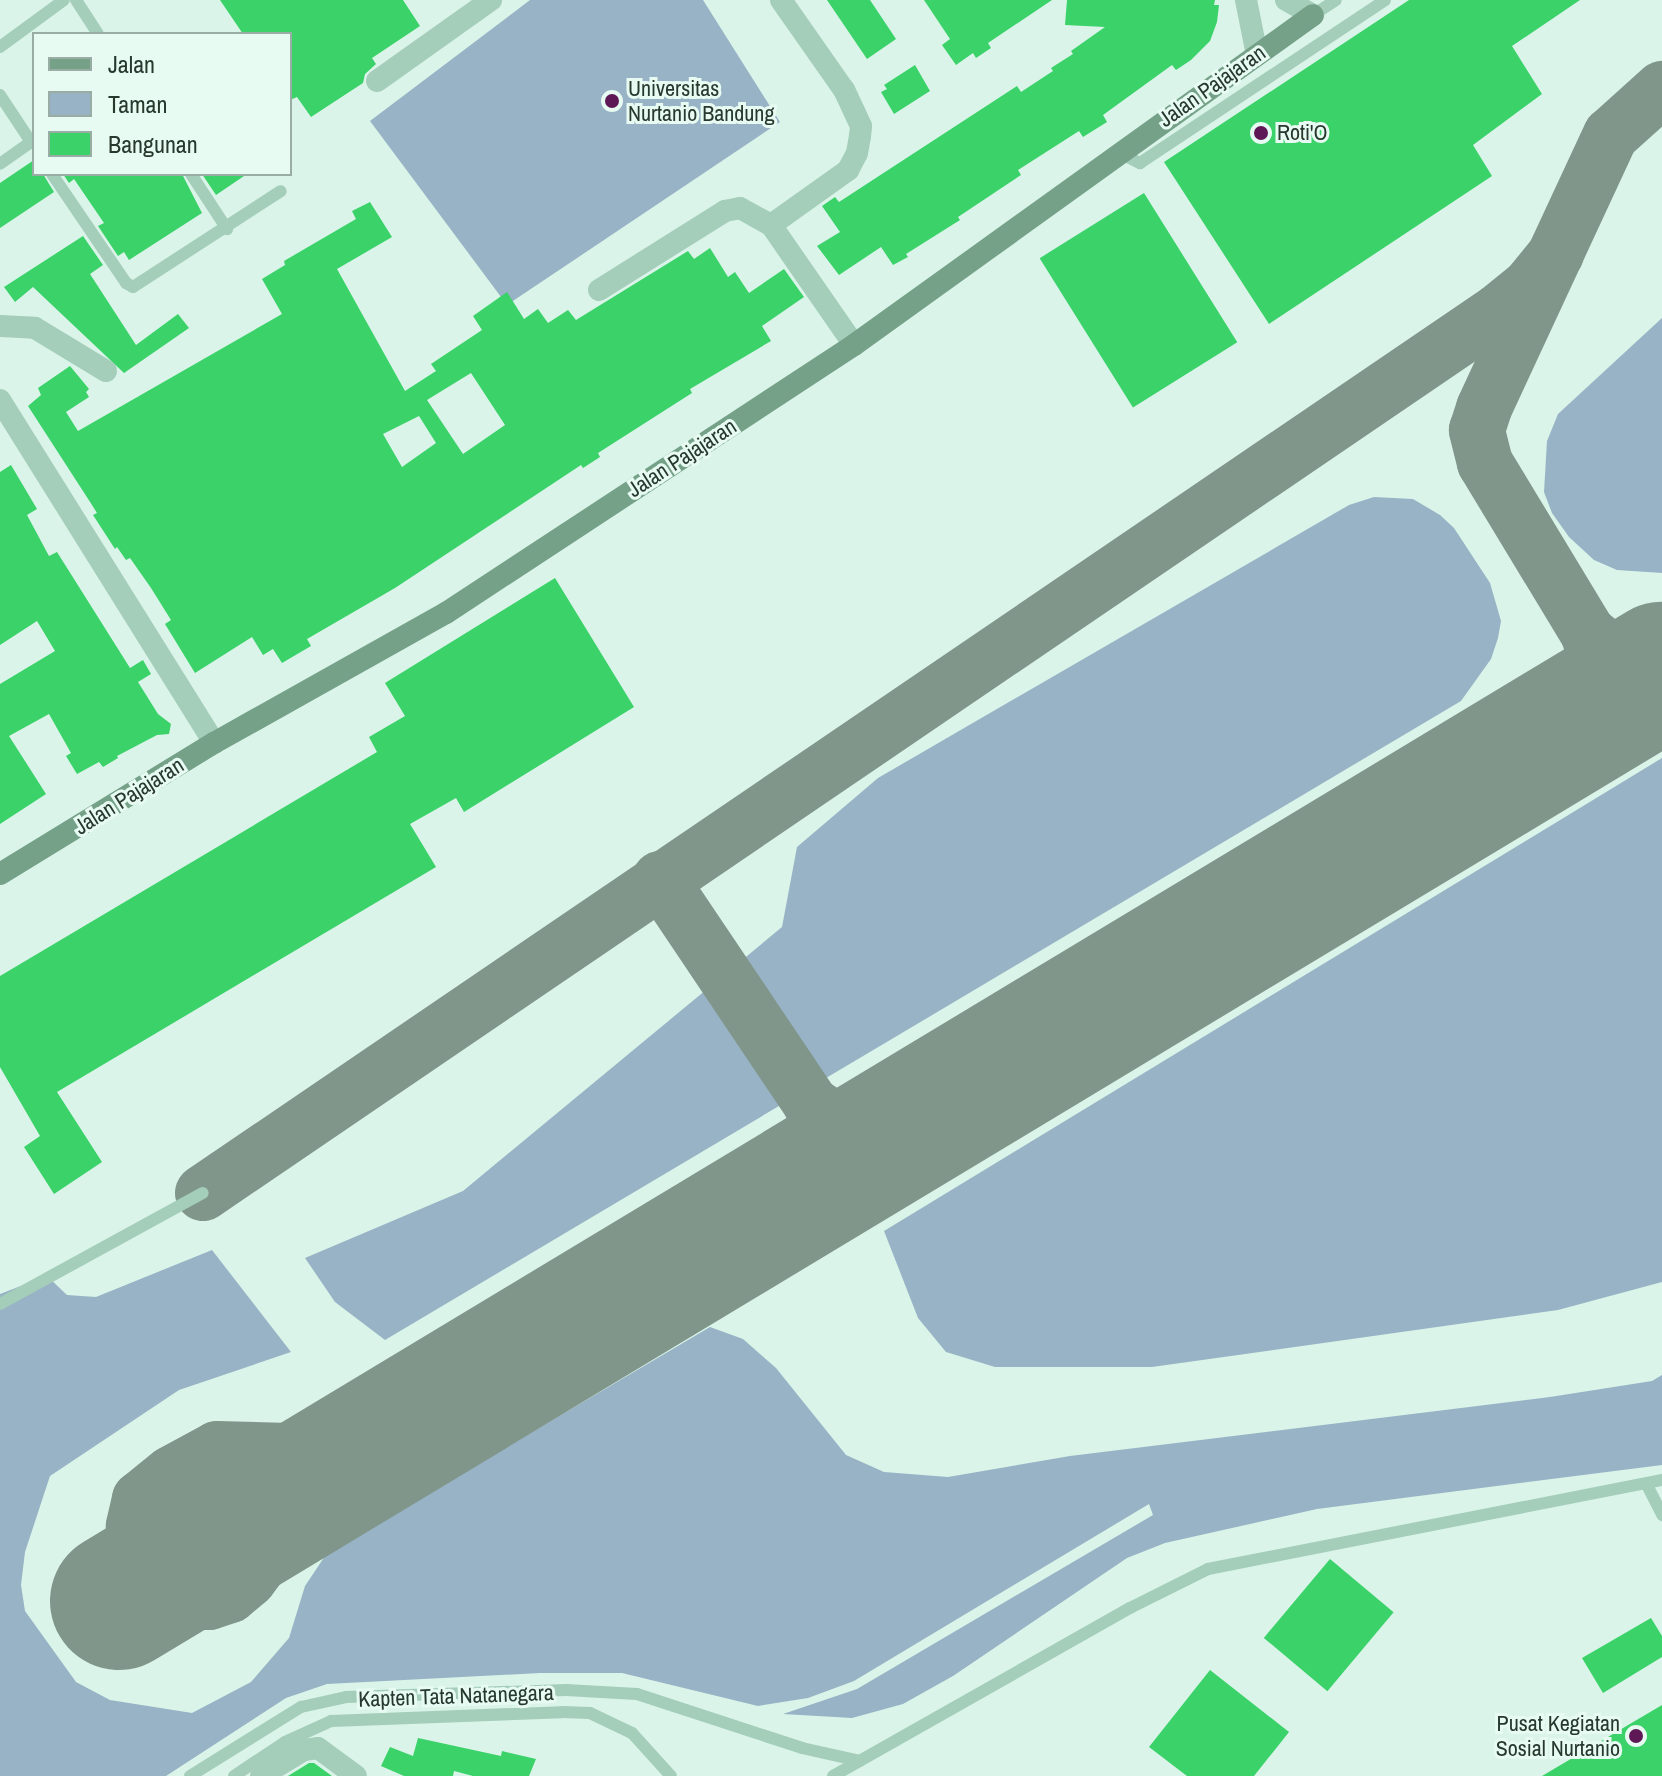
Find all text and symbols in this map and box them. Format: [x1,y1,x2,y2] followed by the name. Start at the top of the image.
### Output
[32,32,292,176] legend
[1154,40,1270,132] street label: Jalan Pajajaran
[108,48,155,80] text: Jalan
[628,75,774,126] place label: Universitas Nurtanio Bandung
[108,88,167,120] text: Taman
[603,92,621,110] marker: Universitas Nurtanio Bandung
[1277,120,1328,146] place label: Roti'O
[1252,124,1270,142] marker: Roti'O
[108,128,198,160] text: Bangunan
[623,413,741,503] street label: Jalan Pajajaran
[69,752,189,840] street label: Jalan Pajajaran
[358,1679,554,1713] street label: Kapten Tata Natanegara
[1496,1710,1620,1762] place label: Pusat Kegiatan Sosial Nurtanio
[1627,1727,1645,1745] marker: Pusat Kegiatan Sosial Nurtanio

